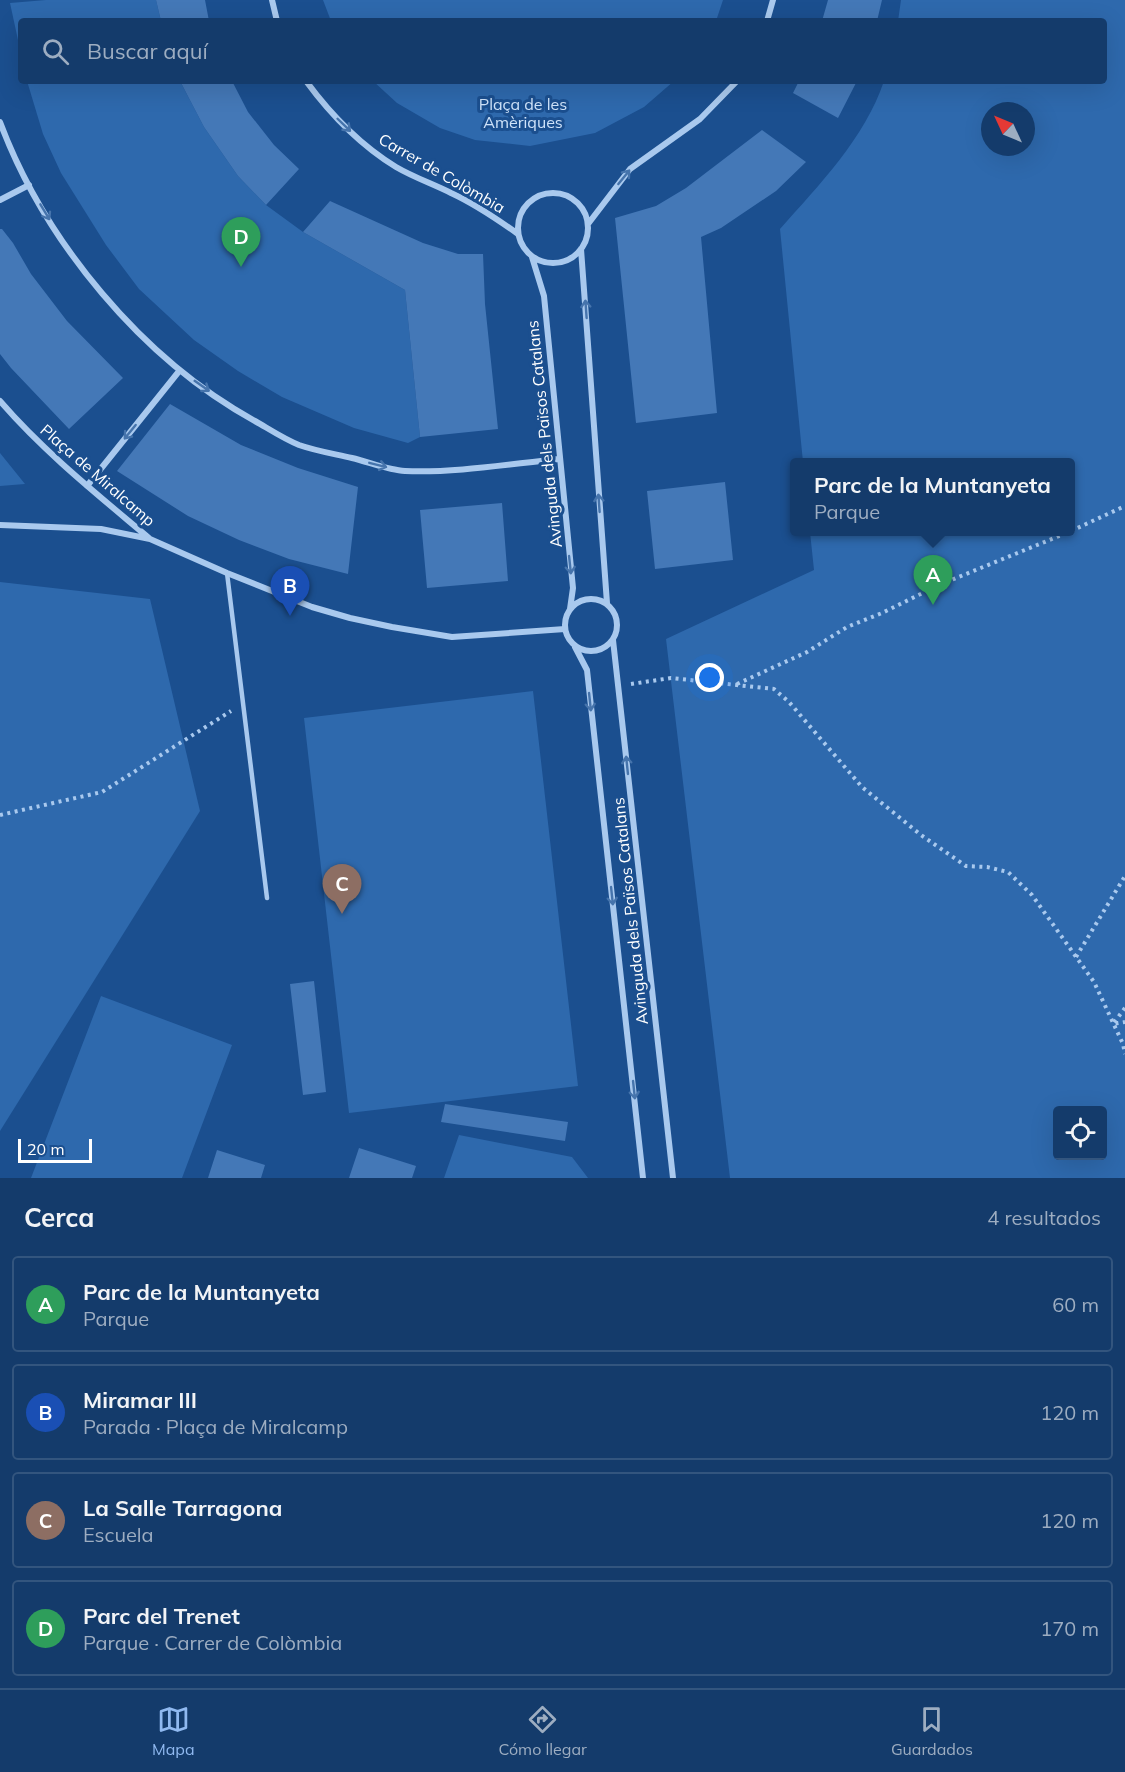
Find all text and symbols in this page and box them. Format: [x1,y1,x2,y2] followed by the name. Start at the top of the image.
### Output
[18,18,1107,84] search box
[39,35,72,68] icon: search
[87,37,208,65] text: Buscar aquí
[479,94,567,132] park label: Plaça de les Amèriques
[981,102,1035,156] north arrow
[336,118,351,132] one-way arrow
[375,129,509,217] street label: Carrer de Colòmbia
[617,170,630,186] one-way arrow
[39,203,52,220] one-way arrow
[222,218,260,267] pin: D
[580,299,591,319] one-way arrow
[522,319,566,549] street label: Avinguda dels Països Catalans
[194,380,210,392] one-way arrow
[36,420,160,530] street label: Plaça de Miralcamp
[124,424,137,440] one-way arrow
[790,458,1075,536] popup
[369,459,388,471] one-way arrow
[814,471,1051,499] text: Parc de la Muntanyeta
[594,494,605,514] one-way arrow
[814,499,880,524] text: Parque
[565,554,576,574] one-way arrow
[914,556,952,605] pin: A
[270,566,310,616] pin: B
[695,663,724,692] your location
[585,692,596,712] one-way arrow
[621,756,632,776] one-way arrow
[608,796,652,1026] street label: Avinguda dels Països Catalans
[322,864,362,914] pin: C
[607,886,618,905] one-way arrow
[628,1079,639,1099] one-way arrow
[1053,1106,1107,1160] map controls
[1053,1106,1107,1160] button: locate
[18,1136,92,1164] scale bar
[27,1139,64,1159] text: 20 m
[24,1201,94,1234] text: Cerca
[987,1205,1101,1230] text: 4 resultados
[83,1278,320,1306] text: Parc de la Muntanyeta
[38,1292,53,1317] text: A
[1052,1292,1099,1317] text: 60 m
[83,1306,149,1331] text: Parque
[83,1386,197,1414] text: Miramar III
[39,1400,52,1425] text: B
[1040,1400,1099,1425] text: 120 m
[83,1414,348,1439] text: Parada · Plaça de Miralcamp
[83,1494,282,1522] text: La Salle Tarragona
[39,1508,52,1533] text: C
[1040,1508,1099,1533] text: 120 m
[83,1522,154,1547] text: Escuela
[83,1602,240,1630] text: Parc del Trenet
[38,1616,53,1641] text: D
[1040,1616,1099,1641] text: 170 m
[83,1630,342,1655] text: Parque · Carrer de Colòmbia
[152,1703,195,1759] tab: Mapa
[499,1703,587,1759] tab: Cómo llegar
[891,1703,973,1759] tab: Guardados

